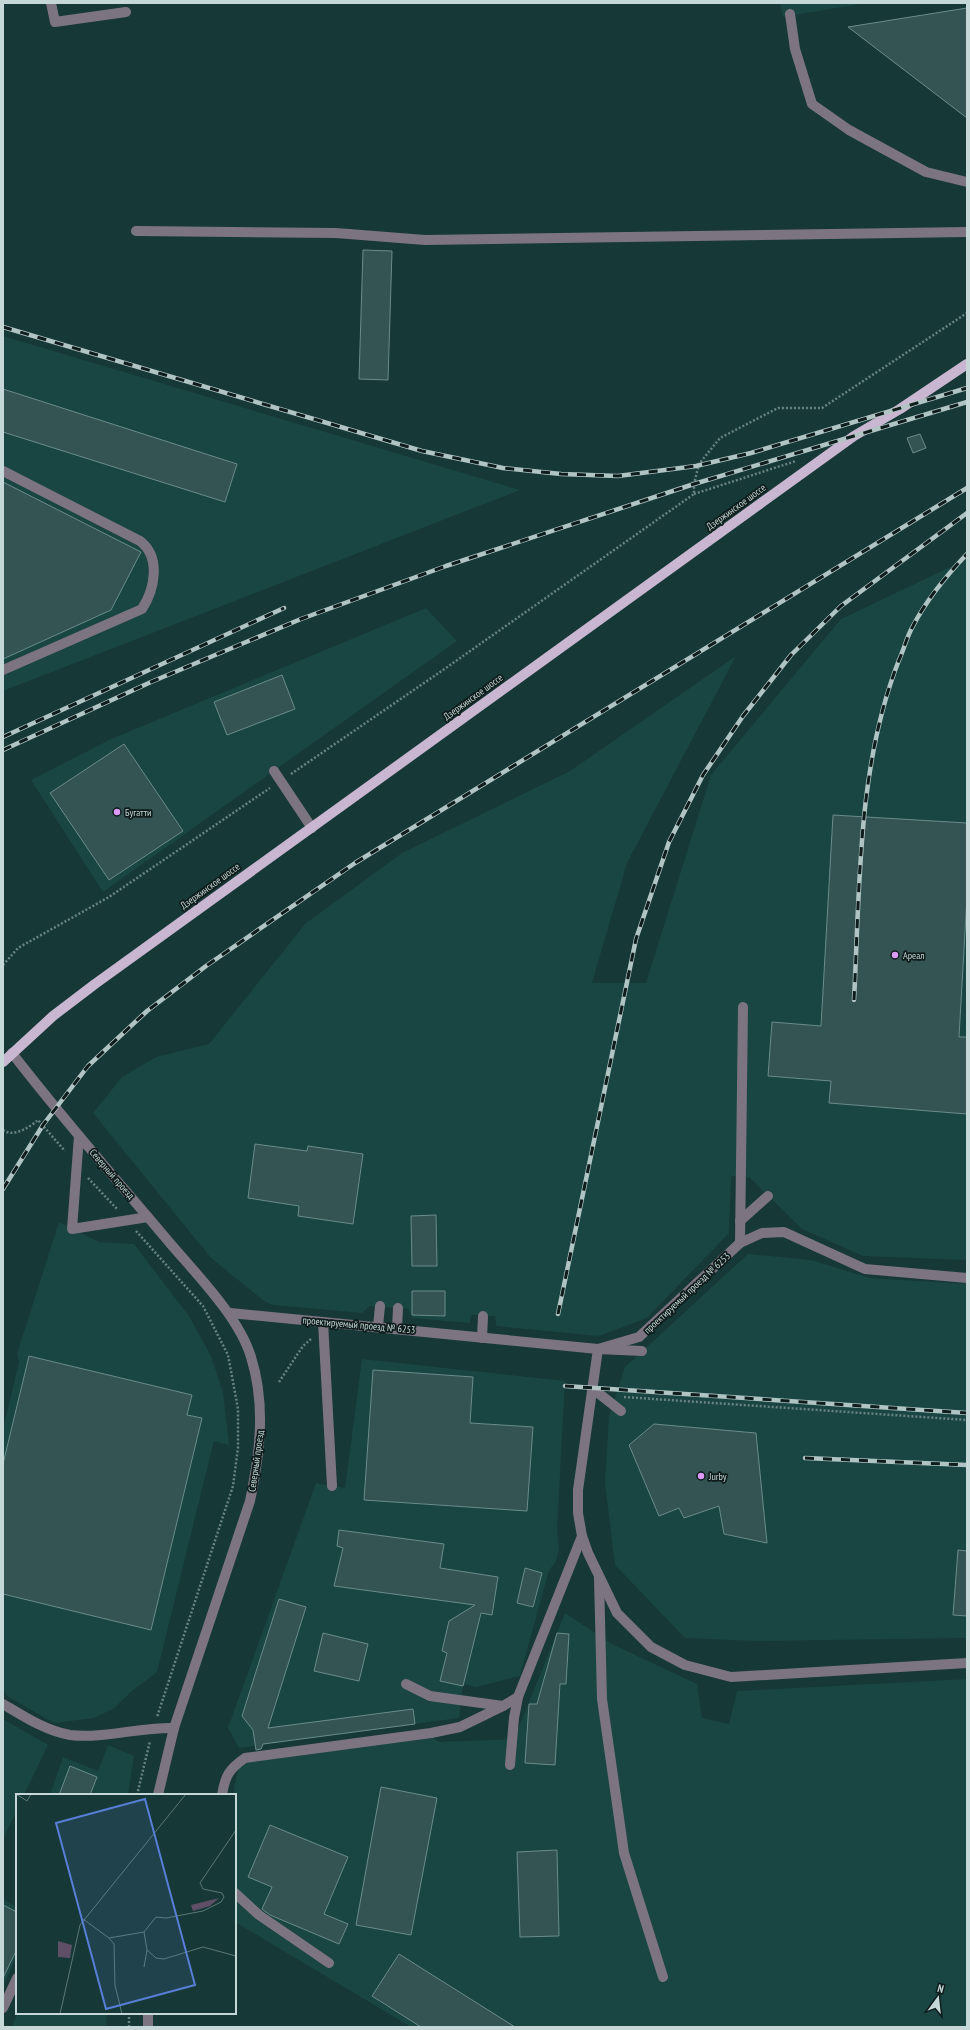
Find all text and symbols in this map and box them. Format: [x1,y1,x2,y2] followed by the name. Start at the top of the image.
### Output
[704,481,768,533] street label: Дзержинское шоссе
[441,671,505,723] street label: Дзержинское шоссе
[125,806,151,819] place label: Бугатти
[112,807,122,817] marker: Бугатти
[178,860,242,912] street label: Дзержинское шоссе
[903,949,924,962] place label: Ареал
[890,950,900,960] marker: Ареал
[87,1146,138,1202] street label: Северный проезд
[641,1250,733,1336] street label: проектируемый проезд № 6253
[302,1314,416,1336] street label: проектируемый проезд № 6253
[245,1429,267,1493] street label: Северный проезд
[708,1470,727,1483] place label: Jurby
[696,1471,706,1481] marker: Jurby
[16,1794,236,2014] inset map
[918,1978,958,2018] north arrow
[936,1981,945,1996] text: N

